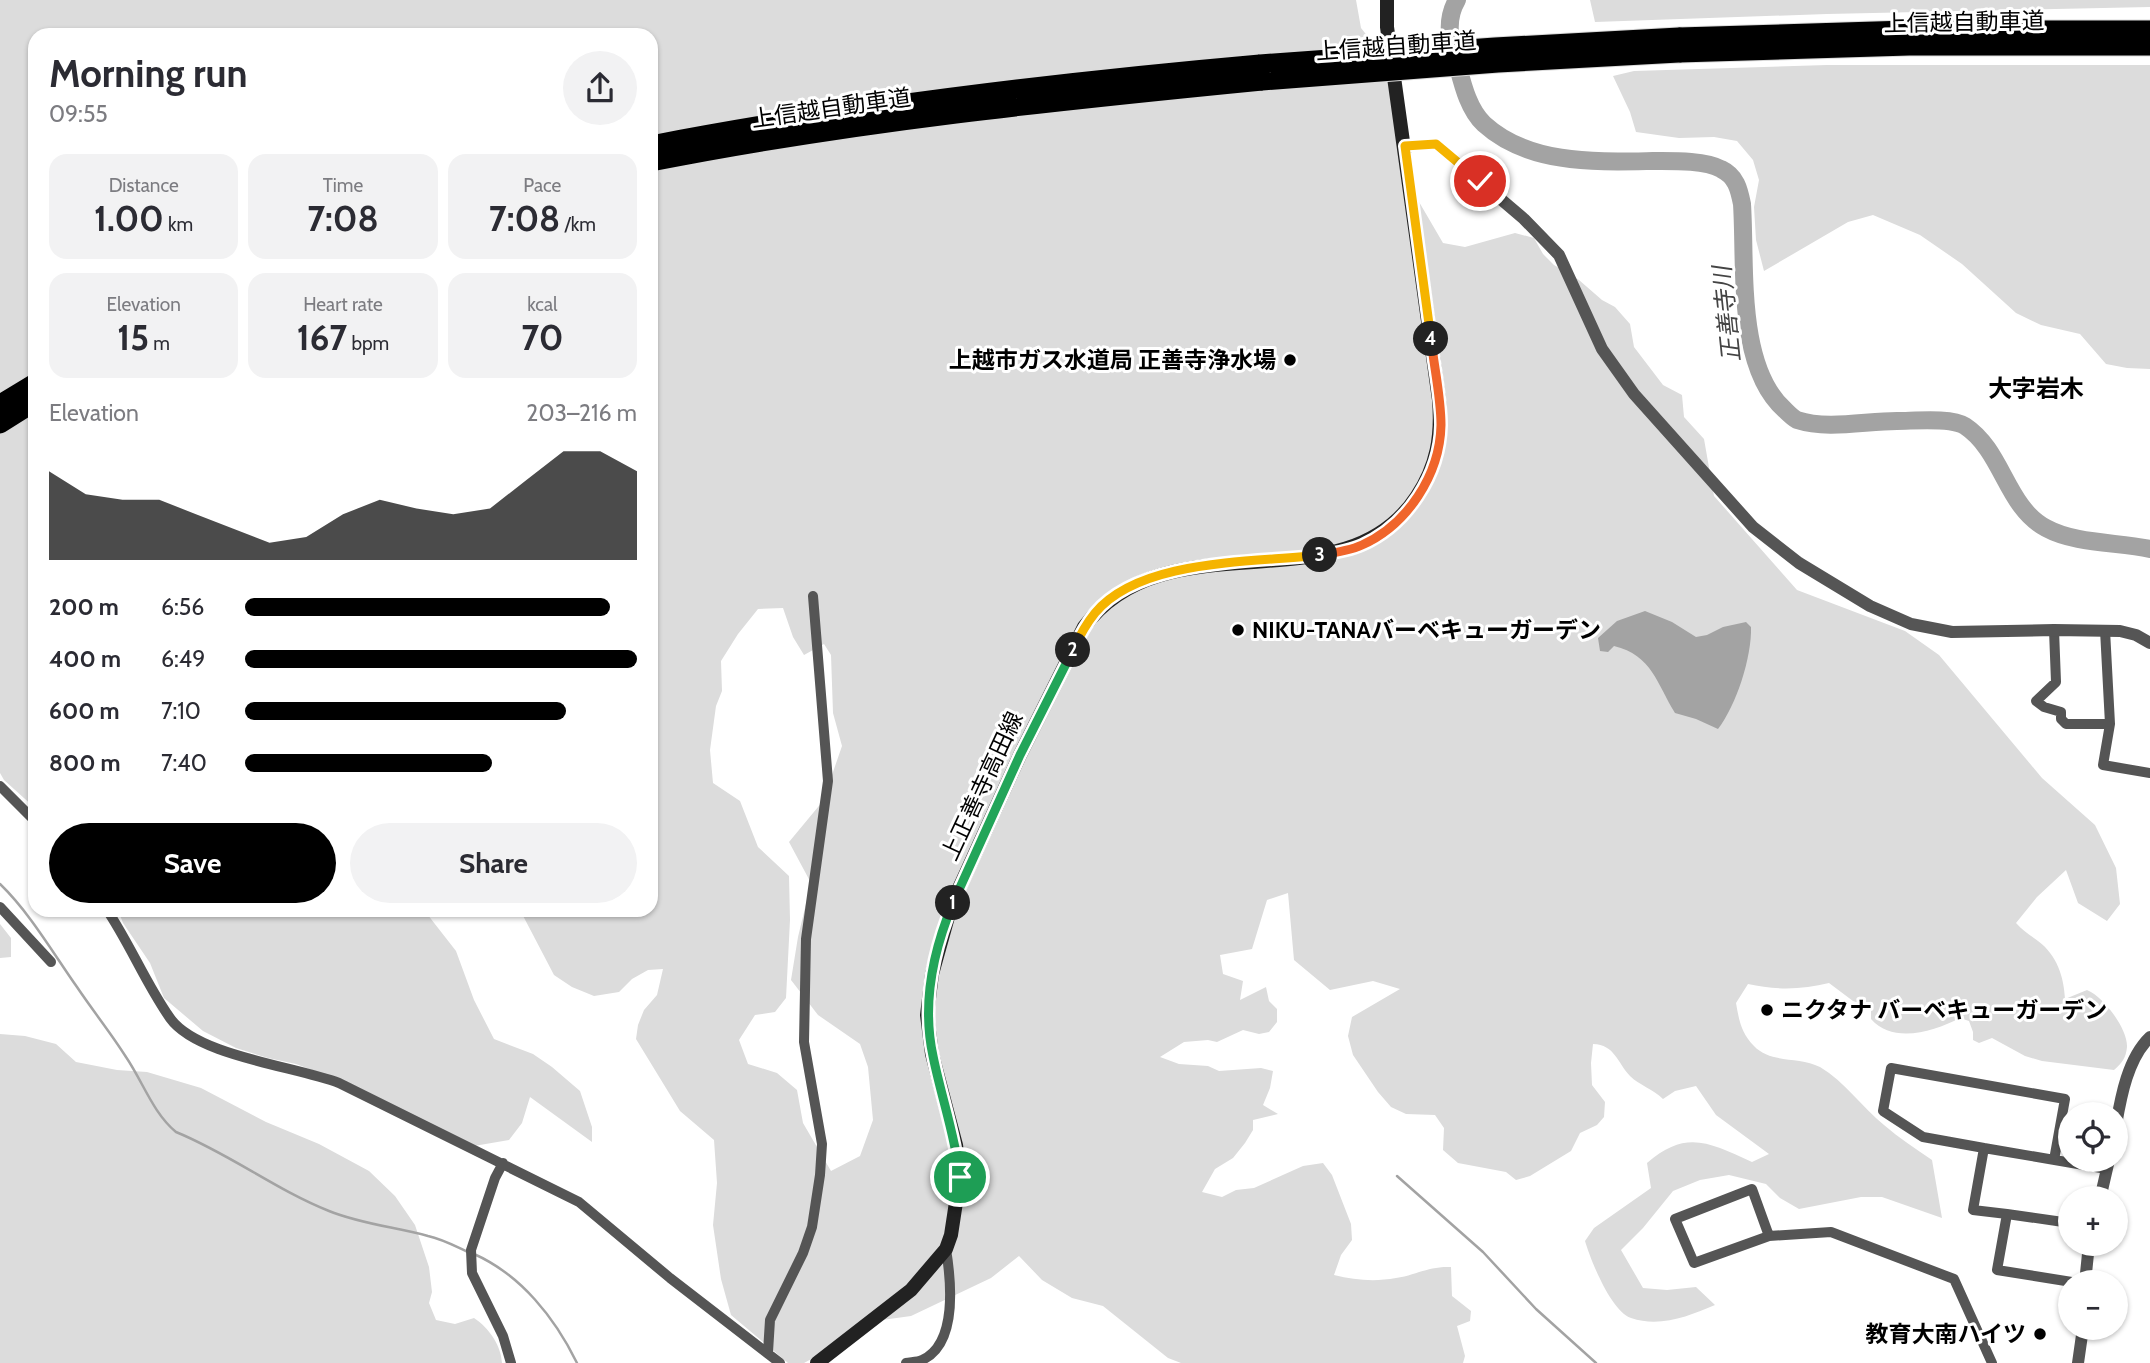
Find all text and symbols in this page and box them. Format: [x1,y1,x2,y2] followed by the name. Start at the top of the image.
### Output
[1883,7,2045,37] street label: 上信越自動車道
[1315,26,1477,66] street label: 上信越自動車道
[49,50,248,97] text: Morning run
[563,51,637,125] button: share
[749,83,913,133] street label: 上信越自動車道
[49,100,108,128] text: 09:55
[1450,151,1510,211] pin
[1461,162,1499,200] icon: check
[109,174,179,197] text: Distance
[323,174,363,197] text: Time
[523,174,561,197] text: Pace
[94,197,164,240] text: 1.00
[307,197,379,240] text: 7:08
[489,197,560,240] text: 7:08
[164,213,193,236] text: km
[560,213,596,236] text: /km
[1707,262,1746,363] water label: 正善寺川
[107,293,181,316] text: Elevation
[303,293,383,316] text: Heart rate
[527,293,557,316] text: kcal
[117,316,149,359] text: 15
[297,316,347,359] text: 167
[521,316,563,359] text: 70
[1414,322,1448,356] pin: 4
[1425,327,1436,350] text: 4
[149,332,170,355] text: m
[347,332,389,355] text: bpm
[949,346,1276,374] place label: 上越市ガス水道局 正善寺浄水場
[1282,352,1298,368] marker: 上越市ガス水道局 正善寺浄水場
[1988,374,2084,403] district label: 大字岩木
[49,399,139,427] text: Elevation
[526,399,637,427] text: 203–216 m
[1302,538,1338,572] pin: 3
[1314,543,1325,566] text: 3
[49,593,119,621] text: 200 m
[161,593,204,621] text: 6:56
[1252,616,1601,644] place label: NIKU-TANAバーベキューガーデン
[1230,622,1246,638] marker: NIKU-TANAバーベキューガーデン
[1056,632,1090,668] pin: 2
[1067,638,1078,661] text: 2
[49,645,121,673] text: 400 m
[161,645,205,673] text: 6:49
[49,697,120,725] text: 600 m
[161,697,201,725] text: 7:10
[935,707,1029,865] street label: 上正善寺高田線
[49,749,121,777] text: 800 m
[161,749,207,777] text: 7:40
[49,823,336,903] button: Save
[350,823,637,903] button: Share
[936,886,970,920] pin: 1
[949,891,956,914] text: 1
[1781,996,2107,1024] place label: ニクタナ バーベキューガーデン
[1759,1002,1775,1018] marker: ニクタナ バーベキューガーデン
[2058,1102,2128,1340] map controls
[2058,1102,2128,1172] button: locate
[930,1147,990,1207] pin
[941,1158,979,1196] icon: arrive
[2058,1186,2128,1256] button: +
[2058,1270,2128,1340] button: −
[1865,1320,2026,1348] place label: 教育大南ハイツ
[2032,1326,2048,1342] marker: 教育大南ハイツ

